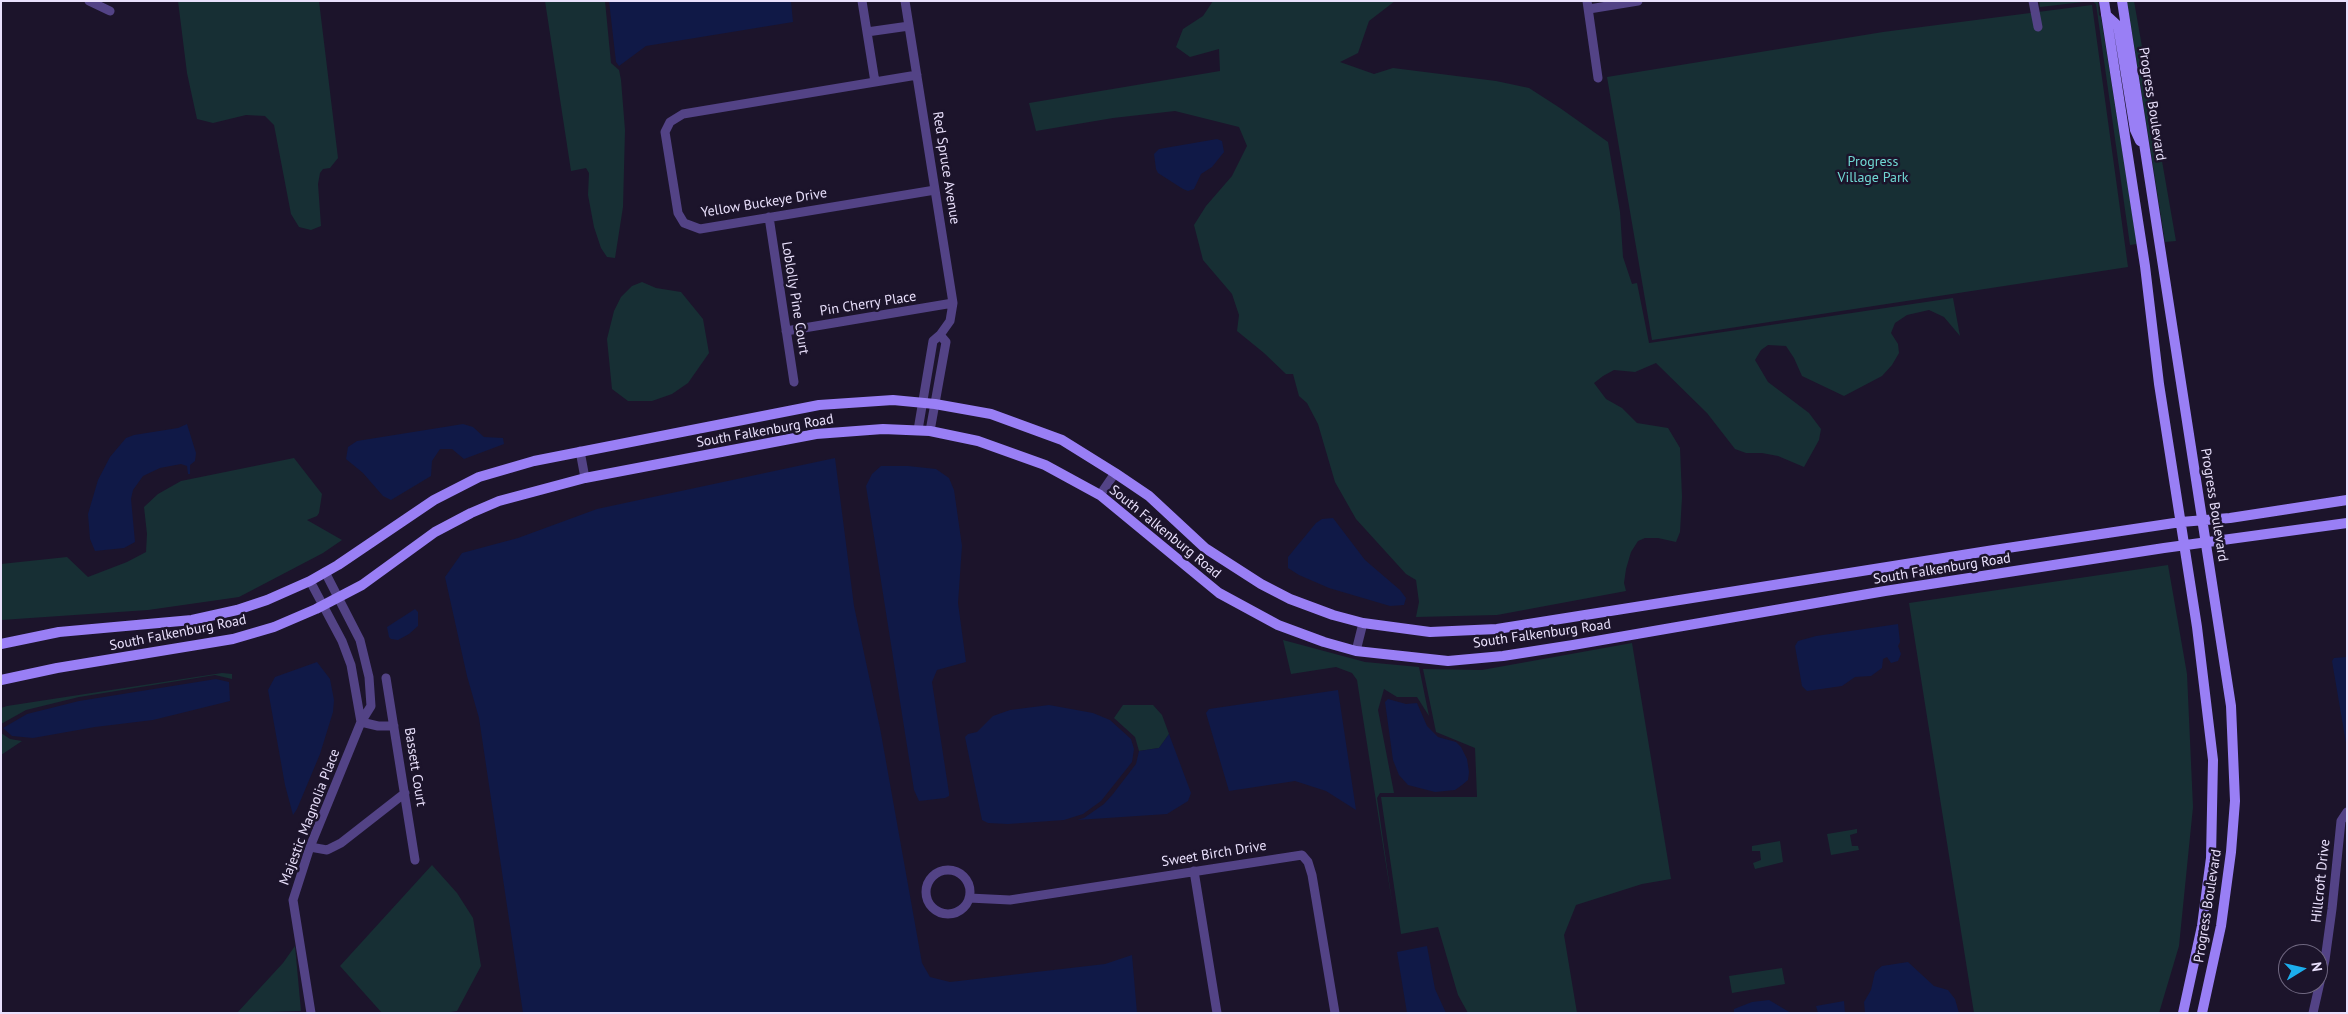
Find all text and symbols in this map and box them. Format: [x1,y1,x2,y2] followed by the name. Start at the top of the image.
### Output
[2135,46,2169,162] street label: Progress Boulevard
[929,110,963,226] street label: Red Spruce Avenue
[1838,154,1908,186] park label: Progress Village Park
[700,185,828,221] street label: Yellow Buckeye Drive
[778,240,812,356] street label: Loblolly Pine Court
[819,288,917,320] street label: Pin Cherry Place
[695,411,835,451] street label: South Falkenburg Road
[2197,447,2231,563] street label: Progress Boulevard
[1106,482,1224,582] street label: South Falkenburg Road
[1872,550,2012,588] street label: South Falkenburg Road
[108,611,248,655] street label: South Falkenburg Road
[1472,616,1612,652] street label: South Falkenburg Road
[400,726,430,808] street label: Bassett Court
[276,747,344,887] street label: Majestic Magnolia Place
[1160,837,1268,871] street label: Sweet Birch Drive
[2308,838,2334,924] street label: Hillcroft Drive
[2191,848,2225,964] street label: Progress Boulevard
[2278,944,2328,994] north arrow
[2307,961,2326,973] text: N

